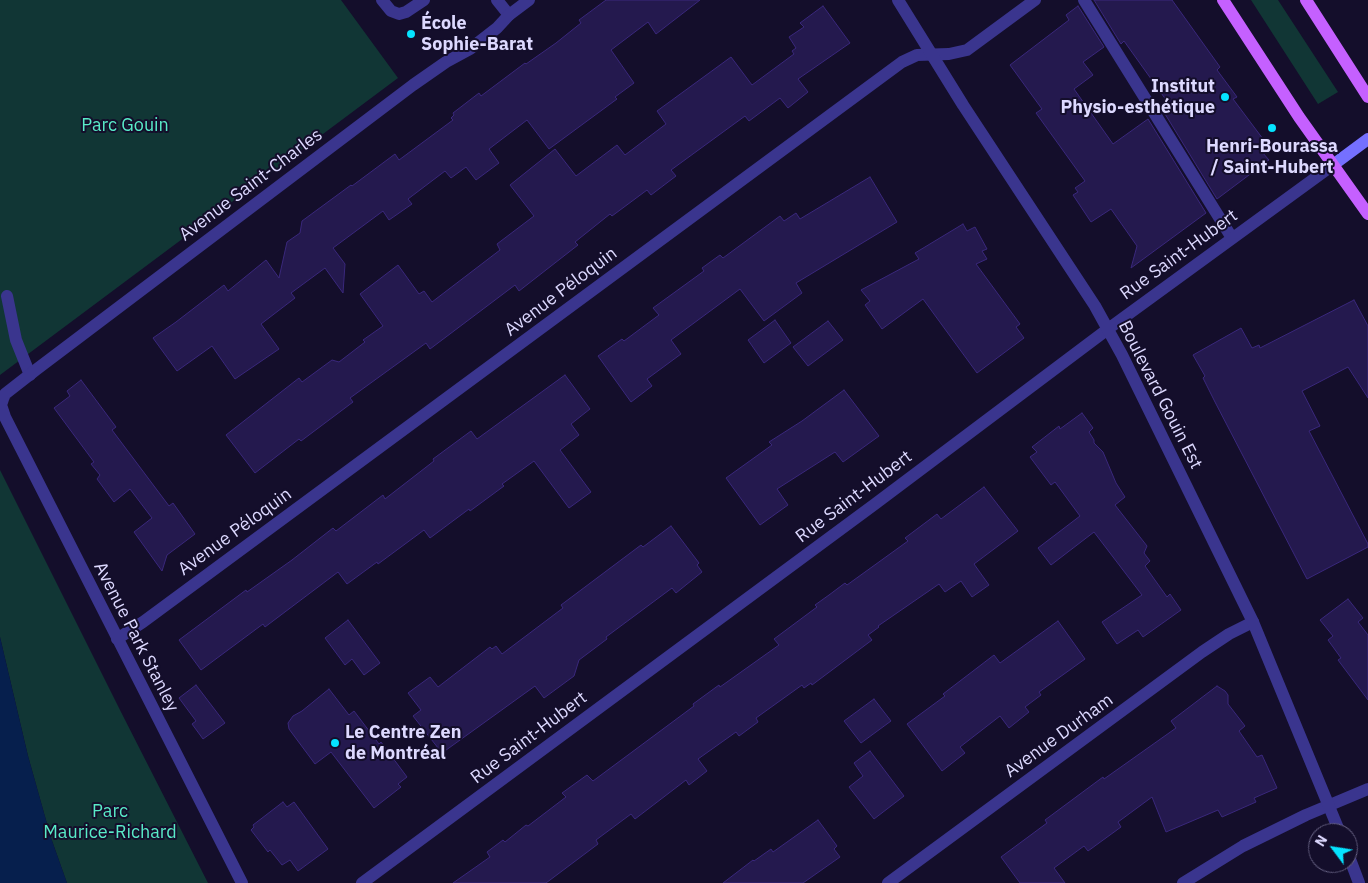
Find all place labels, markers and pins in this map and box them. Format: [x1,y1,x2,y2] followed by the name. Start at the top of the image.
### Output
[421,13,533,56] place label: École Sophie-Barat
[405,28,417,40] marker: École Sophie-Barat
[1061,76,1215,118] place label: Institut Physio-esthétique
[1219,91,1231,103] marker: Institut Physio-esthétique
[1266,122,1278,134] marker: Henri-Bourassa / Saint-Hubert
[1206,136,1338,178] place label: Henri-Bourassa / Saint-Hubert
[345,722,461,764] place label: Le Centre Zen de Montréal
[329,737,341,749] marker: Le Centre Zen de Montréal

